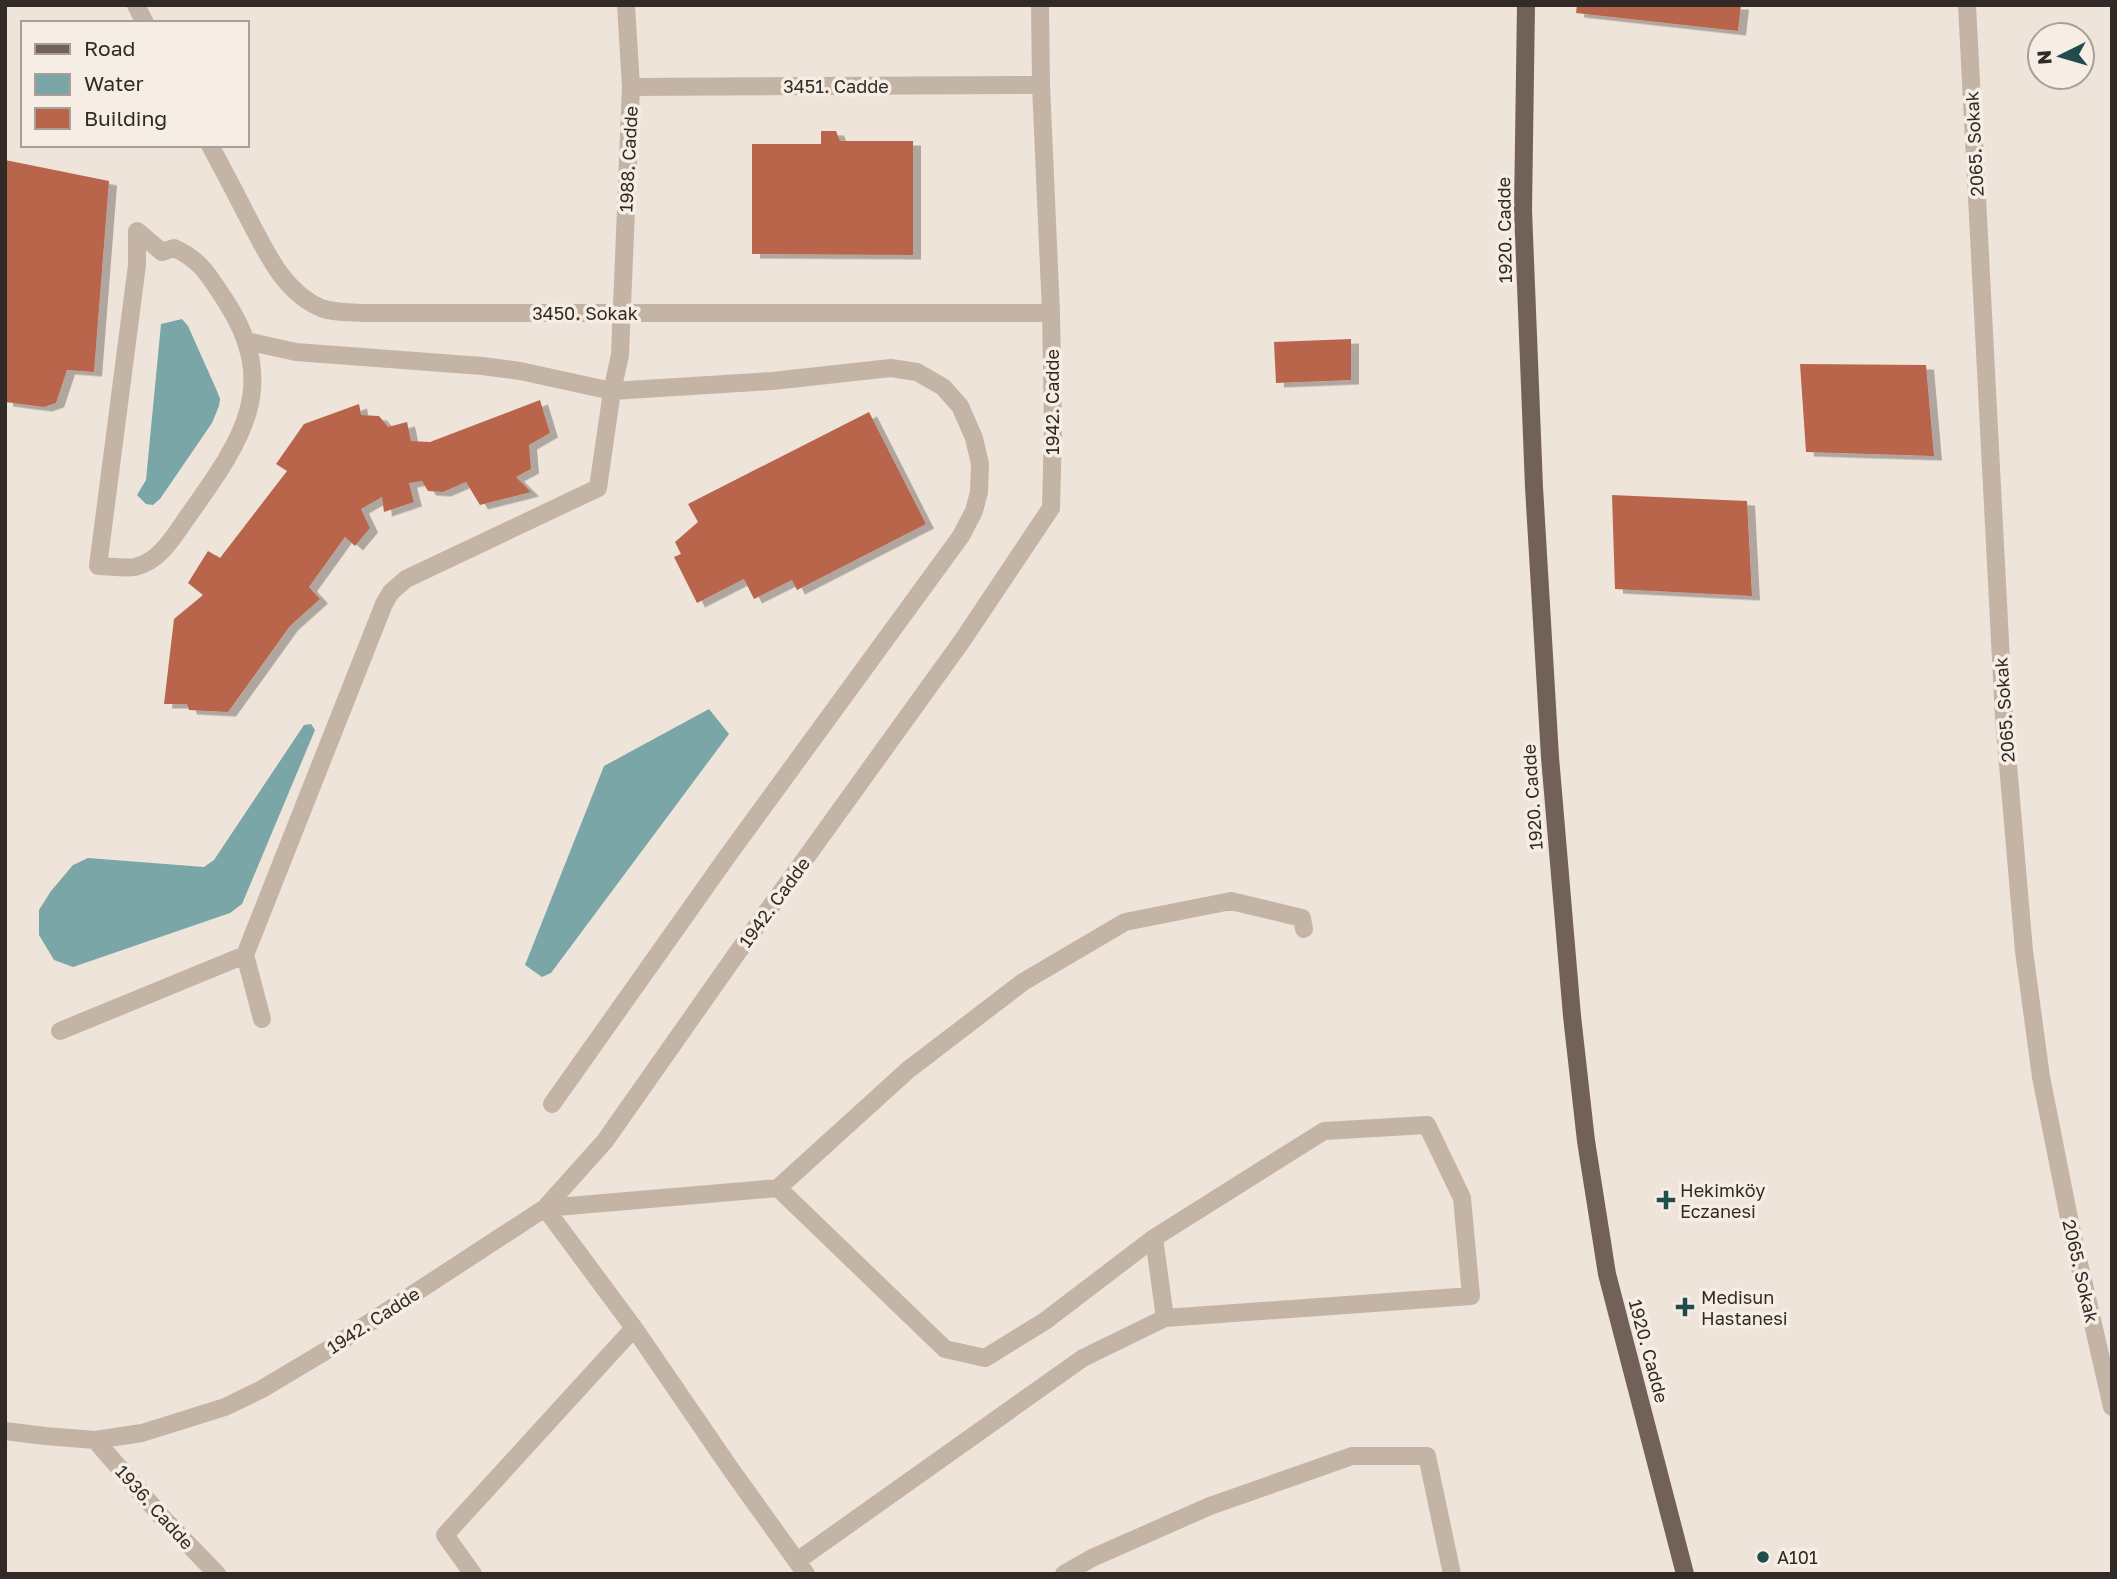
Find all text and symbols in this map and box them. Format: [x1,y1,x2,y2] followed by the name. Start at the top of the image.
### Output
[21,21,248,147] legend
[2026,21,2096,91] north arrow
[84,35,135,61] text: Road
[2031,49,2056,66] text: N
[84,70,144,96] text: Water
[783,75,889,97] street label: 3451. Cadde
[1960,91,1988,197] street label: 2065. Sokak
[84,105,167,131] text: Building
[614,105,642,213] street label: 1988. Cadde
[1492,177,1516,283] street label: 1920. Cadde
[532,302,638,324] street label: 3450. Sokak
[1041,349,1063,455] street label: 1942. Cadde
[1989,657,2019,763] street label: 2065. Sokak
[1517,743,1547,851] street label: 1920. Cadde
[734,853,814,951] street label: 1942. Cadde
[1680,1179,1765,1222] place label: Hekimköy Eczanesi
[1658,1192,1674,1208] marker: Hekimköy Eczanesi
[2058,1217,2104,1325] street label: 2065. Sokak
[323,1282,423,1358] street label: 1942. Cadde
[1701,1286,1788,1329] place label: Medisun Hastanesi
[1625,1297,1673,1405] street label: 1920. Cadde
[1675,1297,1695,1317] marker: Medisun Hastanesi
[111,1460,199,1554] street label: 1936. Cadde
[1777,1546,1818,1568] place label: A101
[1755,1549,1771,1565] marker: A101

